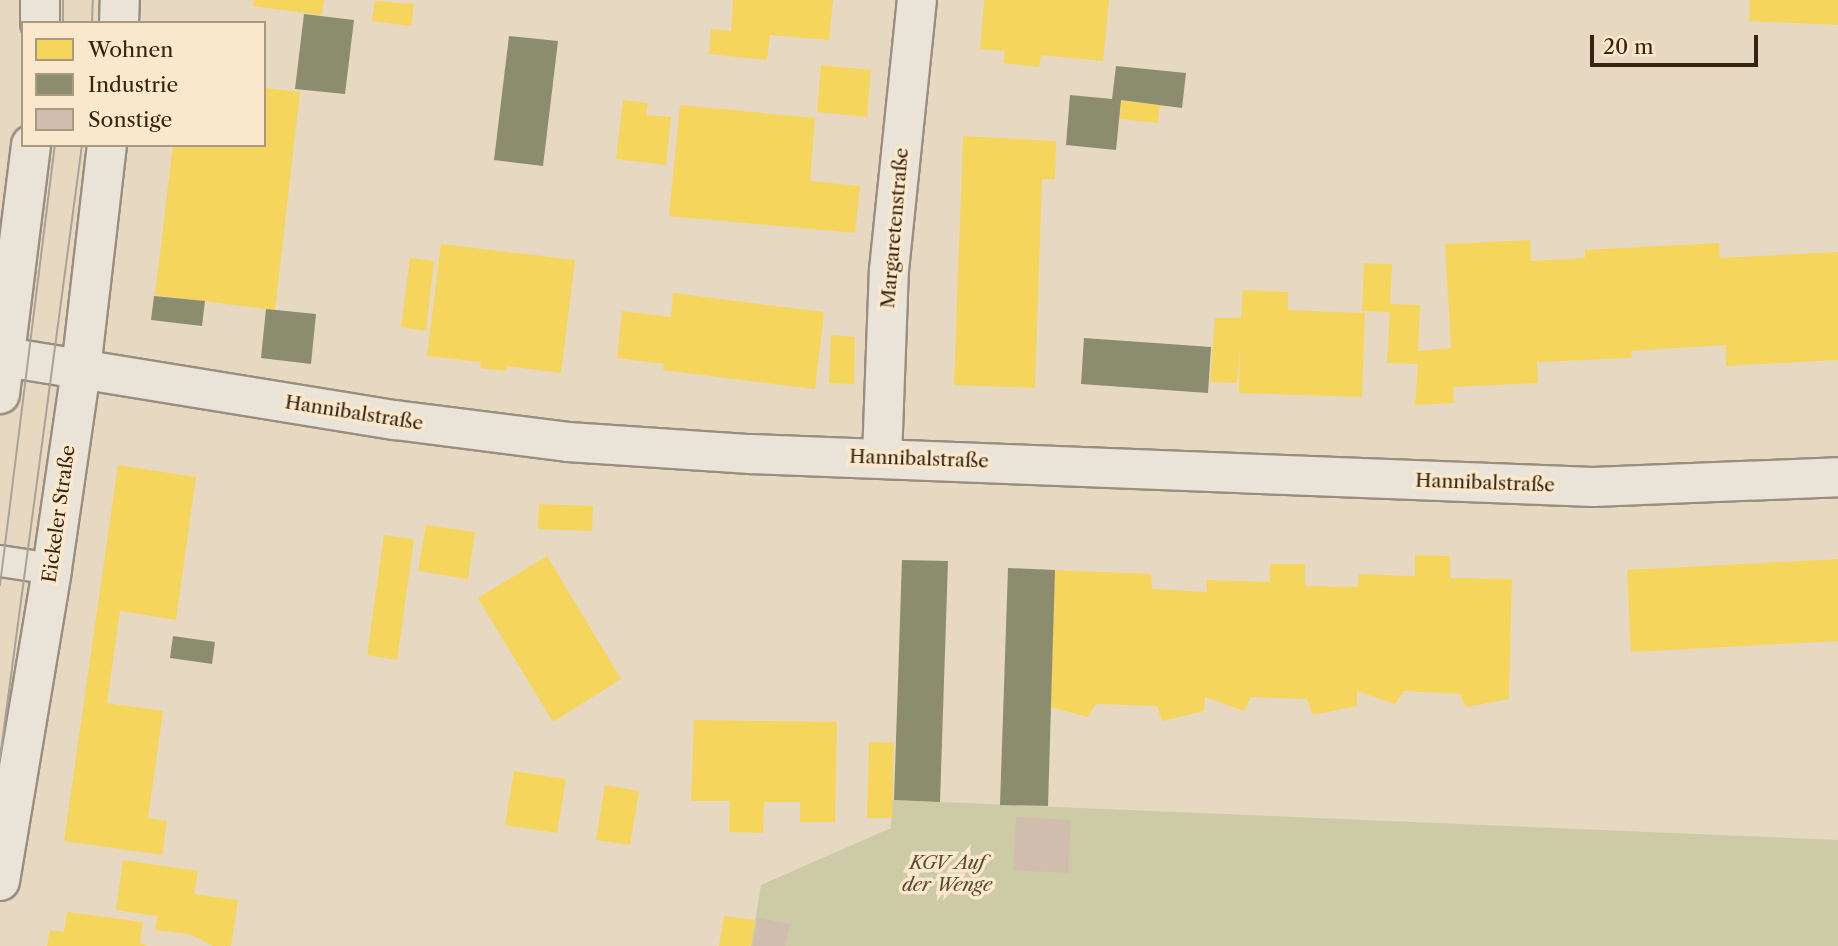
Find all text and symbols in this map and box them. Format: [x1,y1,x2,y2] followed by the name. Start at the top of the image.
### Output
[21,21,266,147] legend
[1593,21,1761,65] scale bar
[1603,34,1654,59] text: 20 m
[88,37,173,62] text: Wohnen
[88,72,178,97] text: Industrie
[88,107,172,132] text: Sonstige
[877,147,913,309] street label: Margaretenstraße
[283,391,425,435] street label: Hannibalstraße
[38,444,80,584] street label: Eickeler Straße
[849,445,989,473] street label: Hannibalstraße
[1415,469,1555,497] street label: Hannibalstraße
[902,852,992,896] park label: KGV Auf der Wenge

